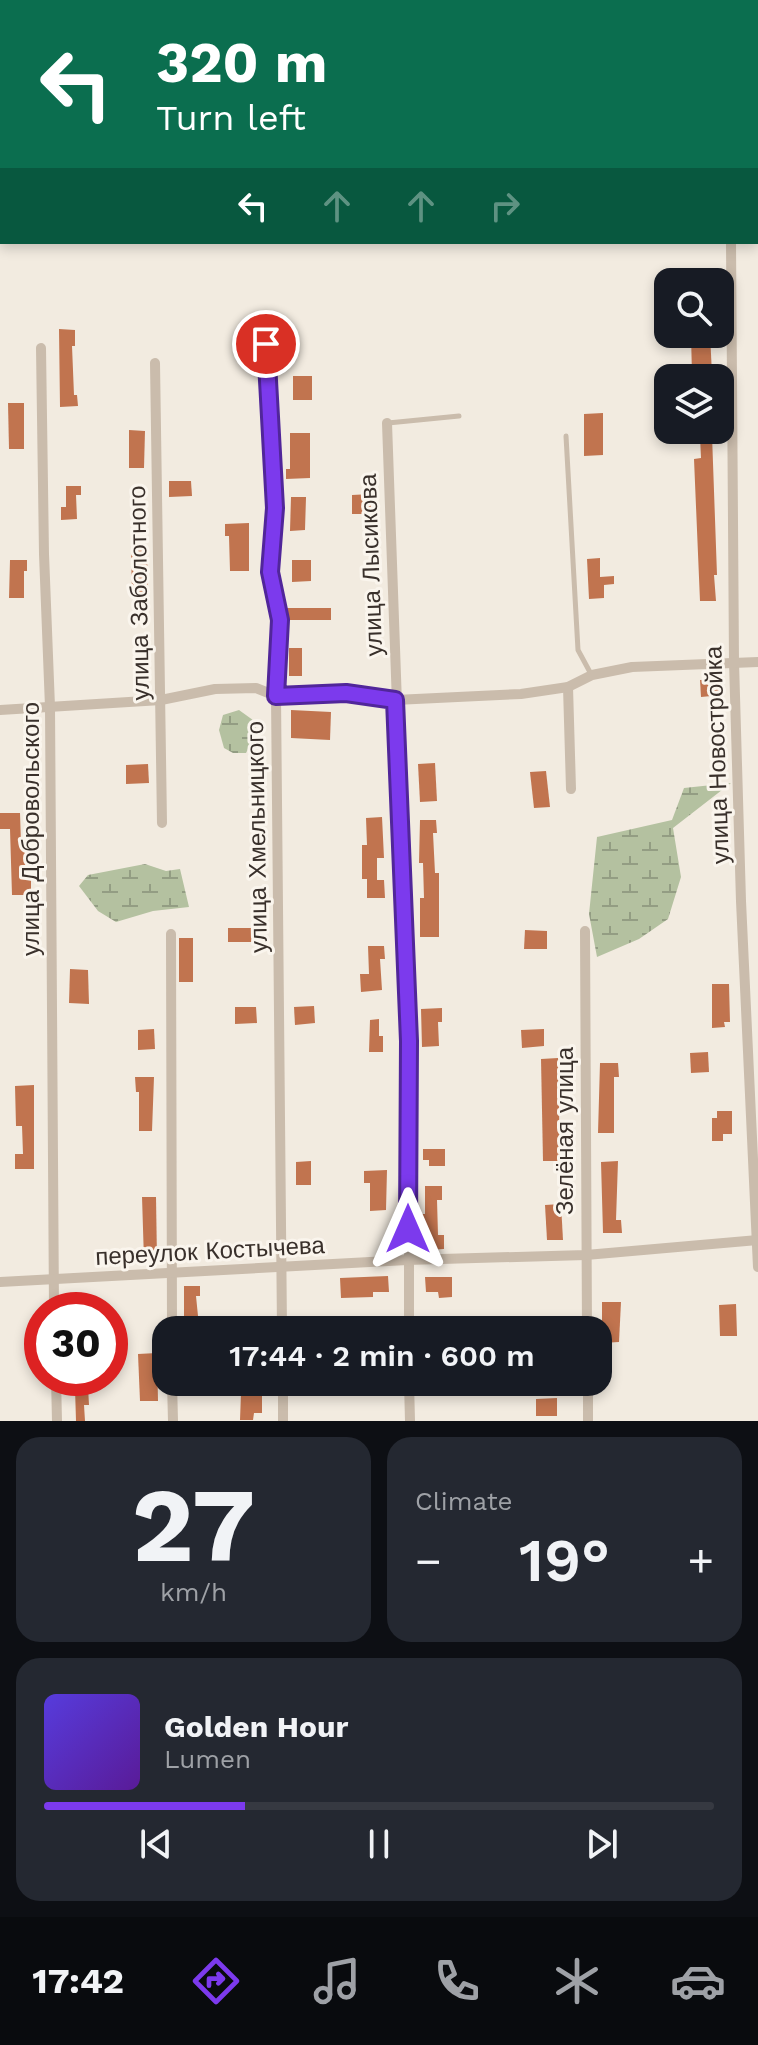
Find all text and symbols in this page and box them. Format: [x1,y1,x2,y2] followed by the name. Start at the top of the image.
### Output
[156,30,327,96] text: 320 m
[24,32,128,136] icon: left
[156,97,306,139] text: Turn left
[231,184,275,228] icon: left
[315,184,359,228] icon: ahead
[399,184,443,228] icon: ahead
[483,184,527,228] icon: right
[654,268,734,444] map controls
[654,268,734,348] button: search
[232,310,300,378] pin
[244,322,288,366] icon: arrive
[654,364,734,444] button: layers
[354,473,388,657] street label: улица Лысикова
[123,485,155,701] street label: улица Заболотного
[699,645,735,864] street label: улица Новостройка
[17,702,45,956] street label: улица Добровольского
[241,721,273,953] street label: улица Хмельницкого
[551,1046,579,1215] street label: Зелёная улица
[366,1187,450,1271] position arrow
[95,1231,326,1271] street label: переулок Костычева
[24,1292,128,1396] speed limit sign: 30
[229,1338,535,1373] text: 17:44 · 2 min · 600 m
[132,1464,255,1586] text: 27
[415,1486,513,1516] text: Climate
[519,1525,610,1596] text: 19°
[415,1535,442,1587] text: −
[687,1535,714,1587] text: +
[160,1577,227,1607] text: km/h
[164,1709,348,1744] text: Golden Hour
[164,1744,251,1774] text: Lumen
[134,1822,178,1866] icon: previous
[357,1822,401,1866] icon: pause
[580,1822,624,1866] icon: next
[188,1953,244,2009] icon: directions
[309,1953,365,2009] icon: music
[429,1953,485,2009] icon: phone
[549,1953,605,2009] icon: climate
[670,1953,726,2009] icon: car
[32,1960,124,2002] text: 17:42

